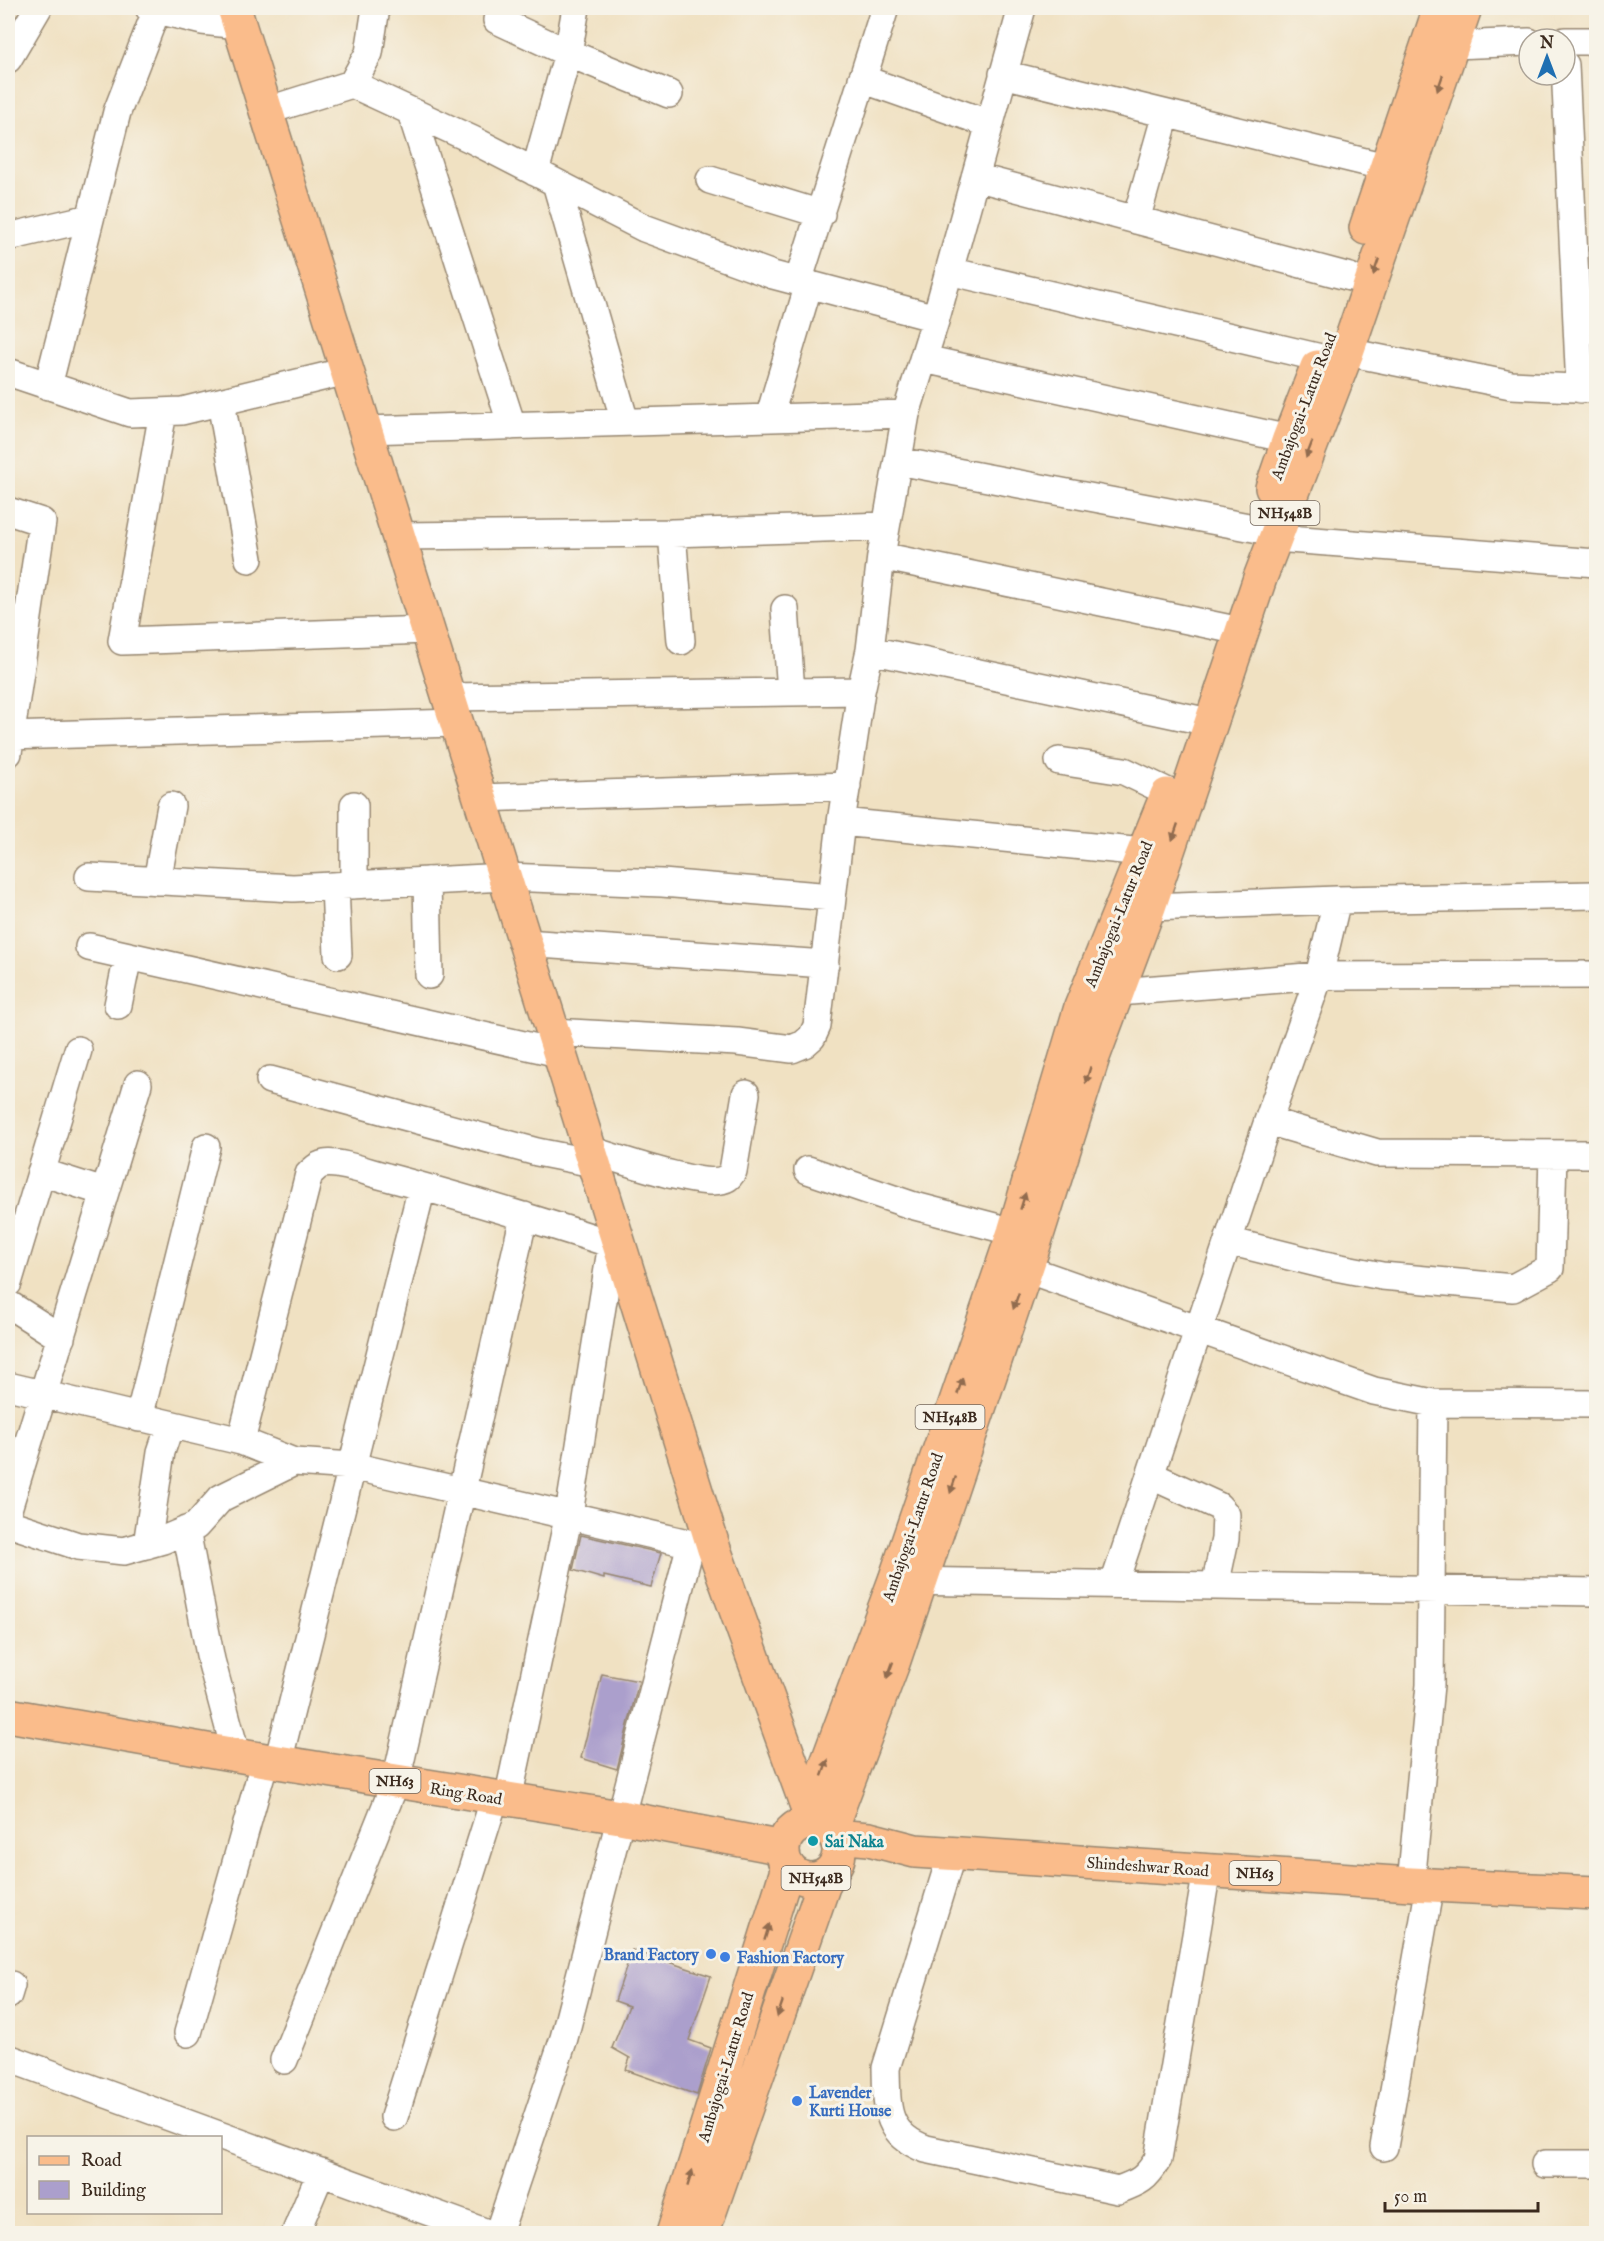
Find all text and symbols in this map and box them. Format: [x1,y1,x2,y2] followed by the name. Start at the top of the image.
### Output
[1517,27,1577,87] north arrow
[1539,34,1554,54] text: N
[1434,74,1444,92] one-way arrow
[1371,258,1381,276] one-way arrow
[1267,330,1342,484] street label: Ambajogai-Latur Road
[1304,442,1314,460] one-way arrow
[1250,501,1320,525] road number: NH548B
[1170,823,1180,841] one-way arrow
[1081,838,1159,992] street label: Ambajogai-Latur Road
[1083,1066,1092,1084] one-way arrow
[1019,1192,1028,1210] one-way arrow
[1010,1292,1020,1310] one-way arrow
[956,1377,965,1395] one-way arrow
[916,1405,984,1429] road number: NH548B
[879,1450,949,1606] street label: Ambajogai-Latur Road
[948,1476,958,1494] one-way arrow
[885,1661,895,1679] one-way arrow
[821,1758,831,1776] one-way arrow
[370,1769,420,1793] road number: NH63
[428,1779,504,1811] street label: Ring Road
[825,1833,885,1853] place label: Sai Naka
[806,1834,820,1848] marker: Sai Naka
[1086,1854,1210,1882] street label: Shindeshwar Road
[1230,1861,1280,1885] road number: NH63
[782,1866,850,1890] road number: NH548B
[763,1923,773,1941] one-way arrow
[604,1946,700,1966] place label: Brand Factory
[704,1947,718,1961] marker: Brand Factory
[737,1949,845,1969] place label: Fashion Factory
[718,1950,732,1964] marker: Fashion Factory
[694,1990,759,2146] street label: Ambajogai-Latur Road
[774,2000,784,2018] one-way arrow
[809,2084,892,2122] place label: Lavender Kurti House
[790,2094,804,2108] marker: Lavender Kurti House
[27,2136,222,2214] legend
[81,2150,122,2173] text: Road
[686,2169,695,2187] one-way arrow
[1385,2175,1538,2213] scale bar
[81,2180,146,2203] text: Building
[1394,2186,1427,2209] text: 50 m

